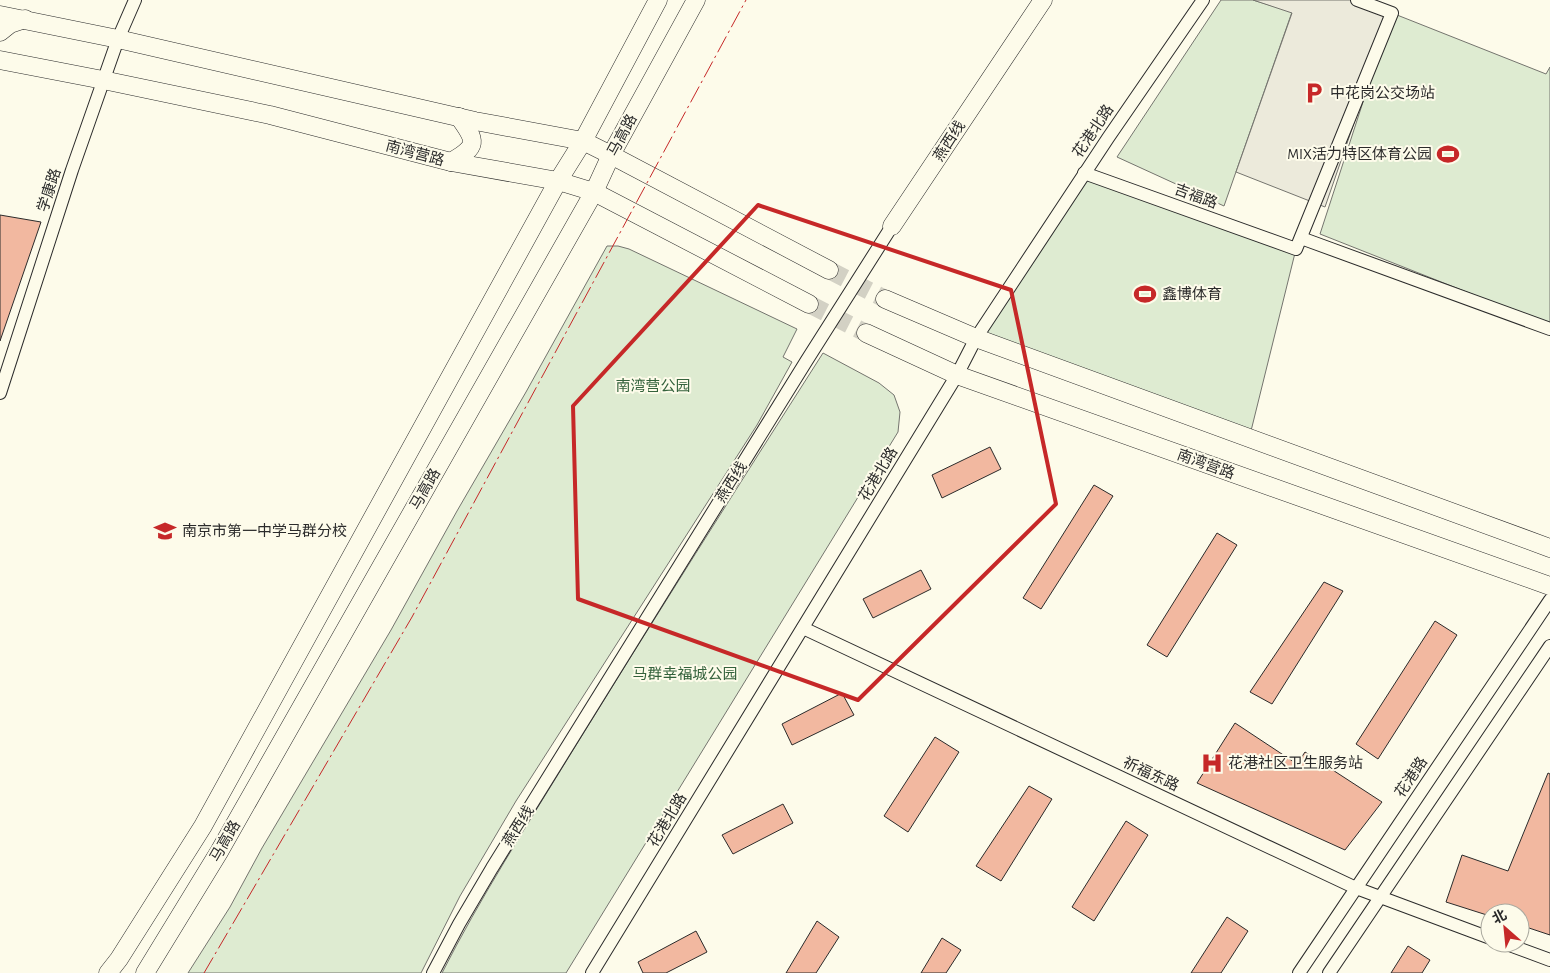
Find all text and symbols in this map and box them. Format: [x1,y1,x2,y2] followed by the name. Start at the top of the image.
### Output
[1301,80,1327,106] parking icon: 中花岗公交场站
[1330,85,1435,101] place label: 中花岗公交场站
[1069,101,1116,160] street label: 花港北路
[604,111,640,159] street label: 马高路
[930,118,968,164] street label: 燕西线
[384,138,446,168] street label: 南湾营路
[1435,141,1461,167] sports icon: MIX活力特区体育公园
[1287,146,1432,162] place label: MIX活力特区体育公园
[34,166,64,214] street label: 学康路
[1172,181,1220,211] street label: 吉福路
[1132,281,1158,307] sports icon: 鑫博体育
[1162,285,1222,302] place label: 鑫博体育
[615,378,691,394] park label: 南湾营公园
[855,444,900,504] street label: 花港北路
[1175,446,1237,482] street label: 南湾营路
[712,459,750,505] street label: 燕西线
[407,466,443,512] street label: 马高路
[152,518,178,544] school or university icon: 南京市第一中学马群分校
[182,522,347,539] place label: 南京市第一中学马群分校
[632,666,738,682] park label: 马群幸福城公园
[1199,750,1225,776] hospital icon: 花港社区卫生服务站
[1120,754,1182,794] street label: 祈福东路
[1392,754,1430,800] street label: 花港路
[1228,755,1363,771] place label: 花港社区卫生服务站
[644,790,689,850] street label: 花港北路
[499,803,537,849] street label: 燕西线
[207,818,243,864] street label: 马高路
[1480,903,1530,953] north arrow
[1490,907,1509,927] text: 北

